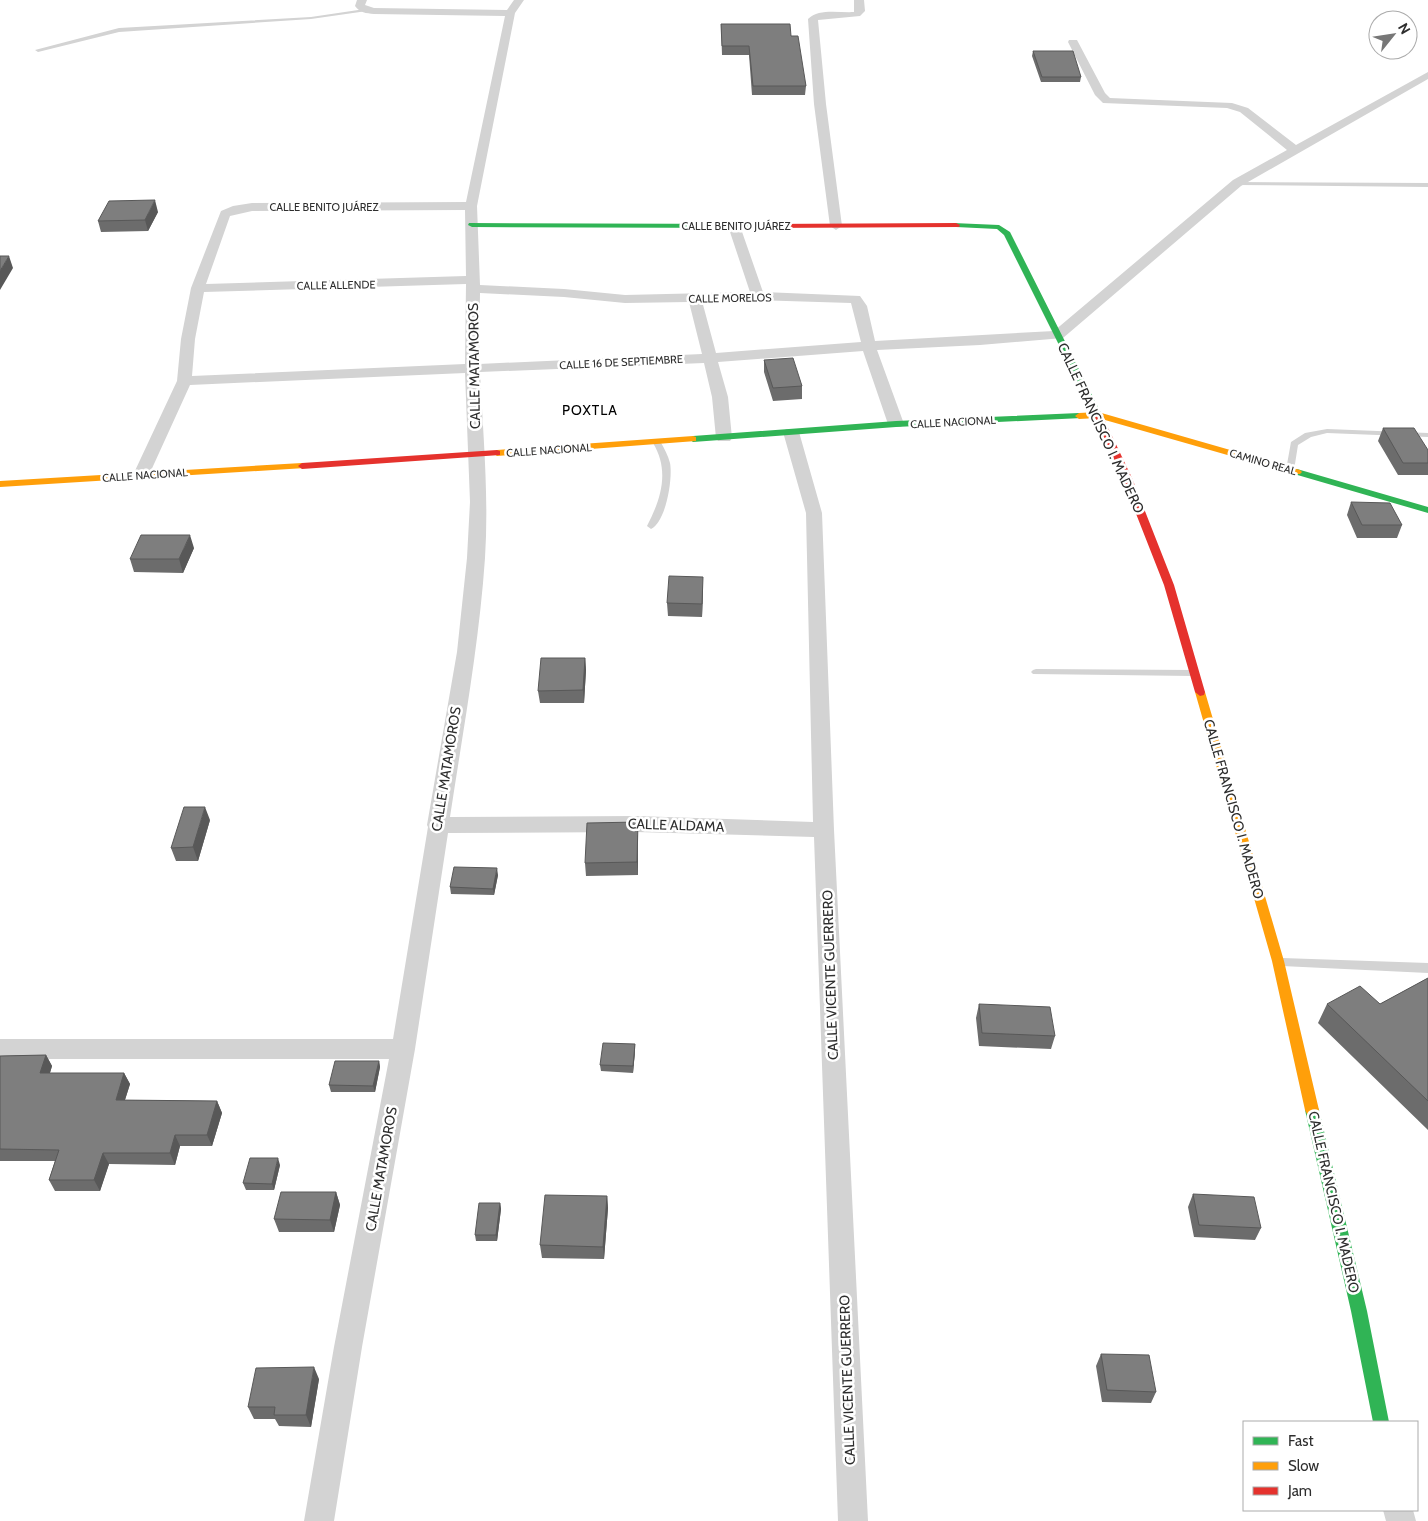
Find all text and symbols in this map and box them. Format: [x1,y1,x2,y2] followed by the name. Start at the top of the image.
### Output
[1368,10,1418,60] north arrow
[1394,20,1415,37] text: N
[269,200,379,214] street label: CALLE BENITO JUÁREZ
[681,219,791,233] street label: CALLE BENITO JUÁREZ
[296,277,376,293] street label: CALLE ALLENDE
[688,290,772,306] street label: CALLE MORELOS
[464,303,484,429] street label: CALLE MATAMOROS
[1054,340,1149,516] street label: CALLE FRANCISCO I. MADERO
[559,352,683,372] street label: CALLE 16 DE SEPTIEMBRE
[562,401,618,419] district label: POXTLA
[910,413,997,431] street label: CALLE NACIONAL
[506,440,593,460] street label: CALLE NACIONAL
[1228,446,1299,478] street label: CAMINO REAL
[102,465,189,485] street label: CALLE NACIONAL
[427,705,465,833] street label: CALLE MATAMOROS
[1200,717,1268,901] street label: CALLE FRANCISCO I. MADERO
[627,814,725,836] street label: CALLE ALDAMA
[818,889,842,1060] street label: CALLE VICENTE GUERRERO
[361,1105,401,1233] street label: CALLE MATAMOROS
[1304,1109,1364,1295] street label: CALLE FRANCISCO I. MADERO
[835,1294,859,1465] street label: CALLE VICENTE GUERRERO
[1243,1421,1418,1511] legend
[1288,1432,1313,1450] text: Fast
[1288,1457,1319,1475] text: Slow
[1287,1482,1312,1500] text: Jam

